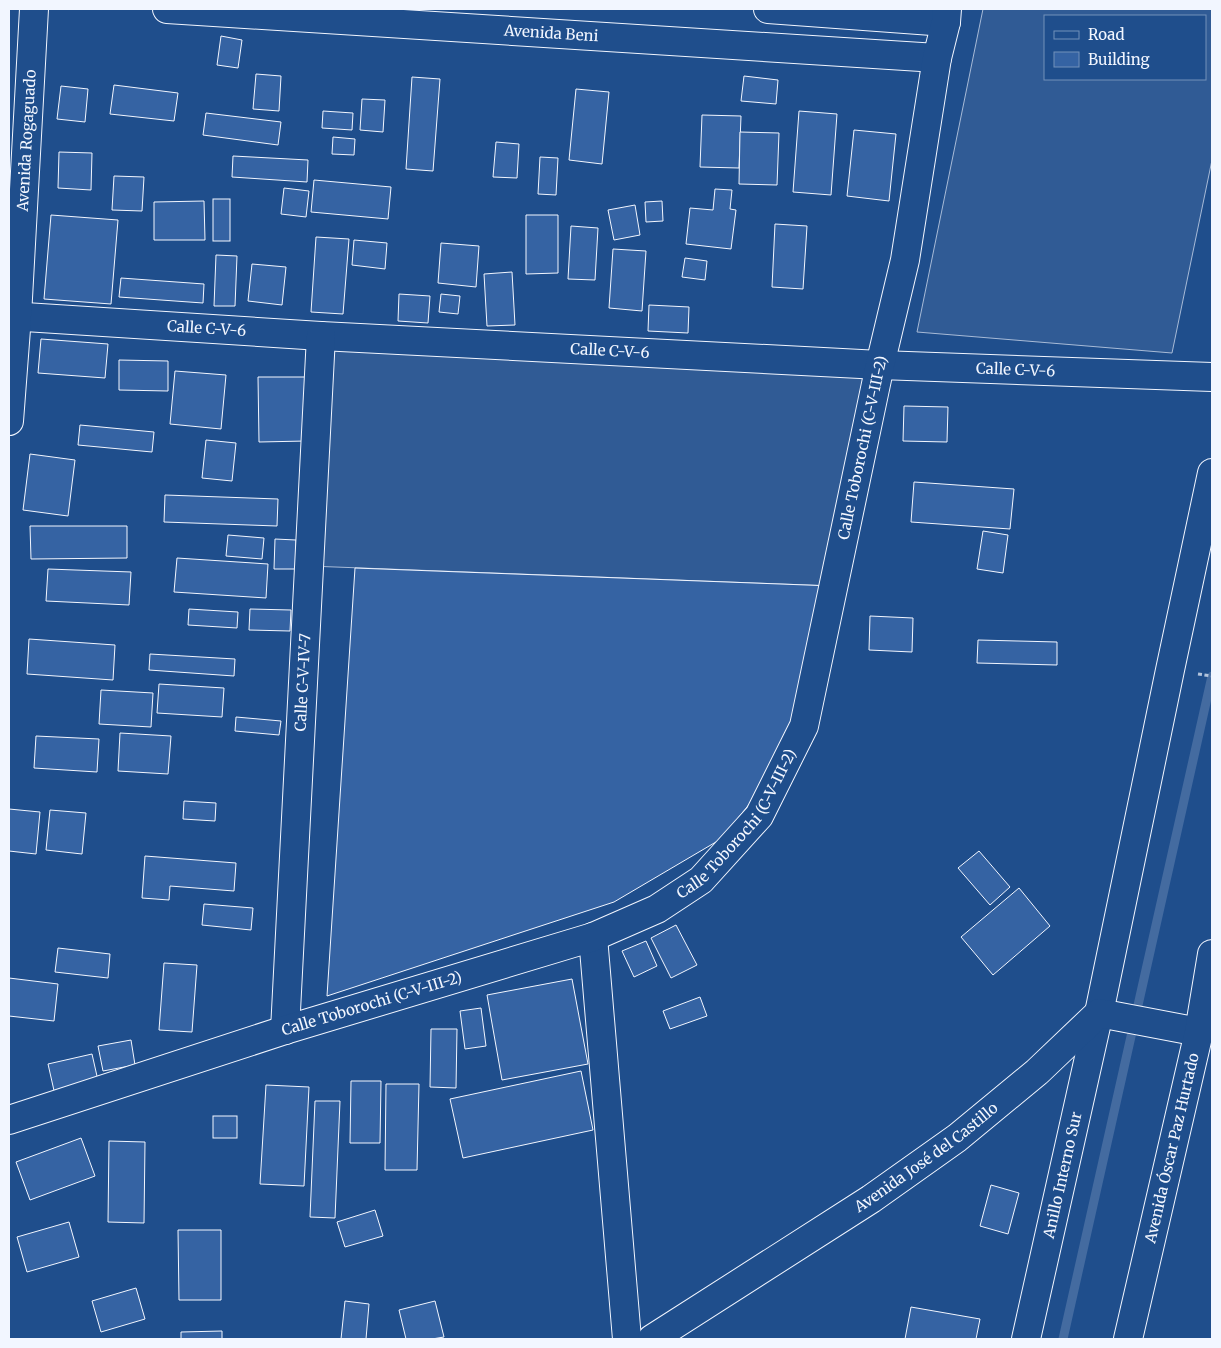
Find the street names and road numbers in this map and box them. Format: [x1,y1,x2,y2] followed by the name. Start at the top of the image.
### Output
[502,20,599,45] street label: Avenida Beni
[13,69,40,213] street label: Avenida Rogaguado
[166,316,247,340] street label: Calle C-V-6
[570,339,650,362] street label: Calle C-V-6
[833,354,891,541] street label: Calle Toborochi (C-V-III-2)
[976,358,1056,380] street label: Calle C-V-6
[290,633,315,732] street label: Calle C-V-IV-7
[673,746,800,903] street label: Calle Toborochi (C-V-III-2)
[279,967,464,1039] street label: Calle Toborochi (C-V-III-2)
[1140,1051,1203,1246] street label: Avenida Óscar Paz Hurtado
[850,1098,1002,1217] street label: Avenida José del Castillo
[1039,1110,1086,1241] street label: Anillo Interno Sur

